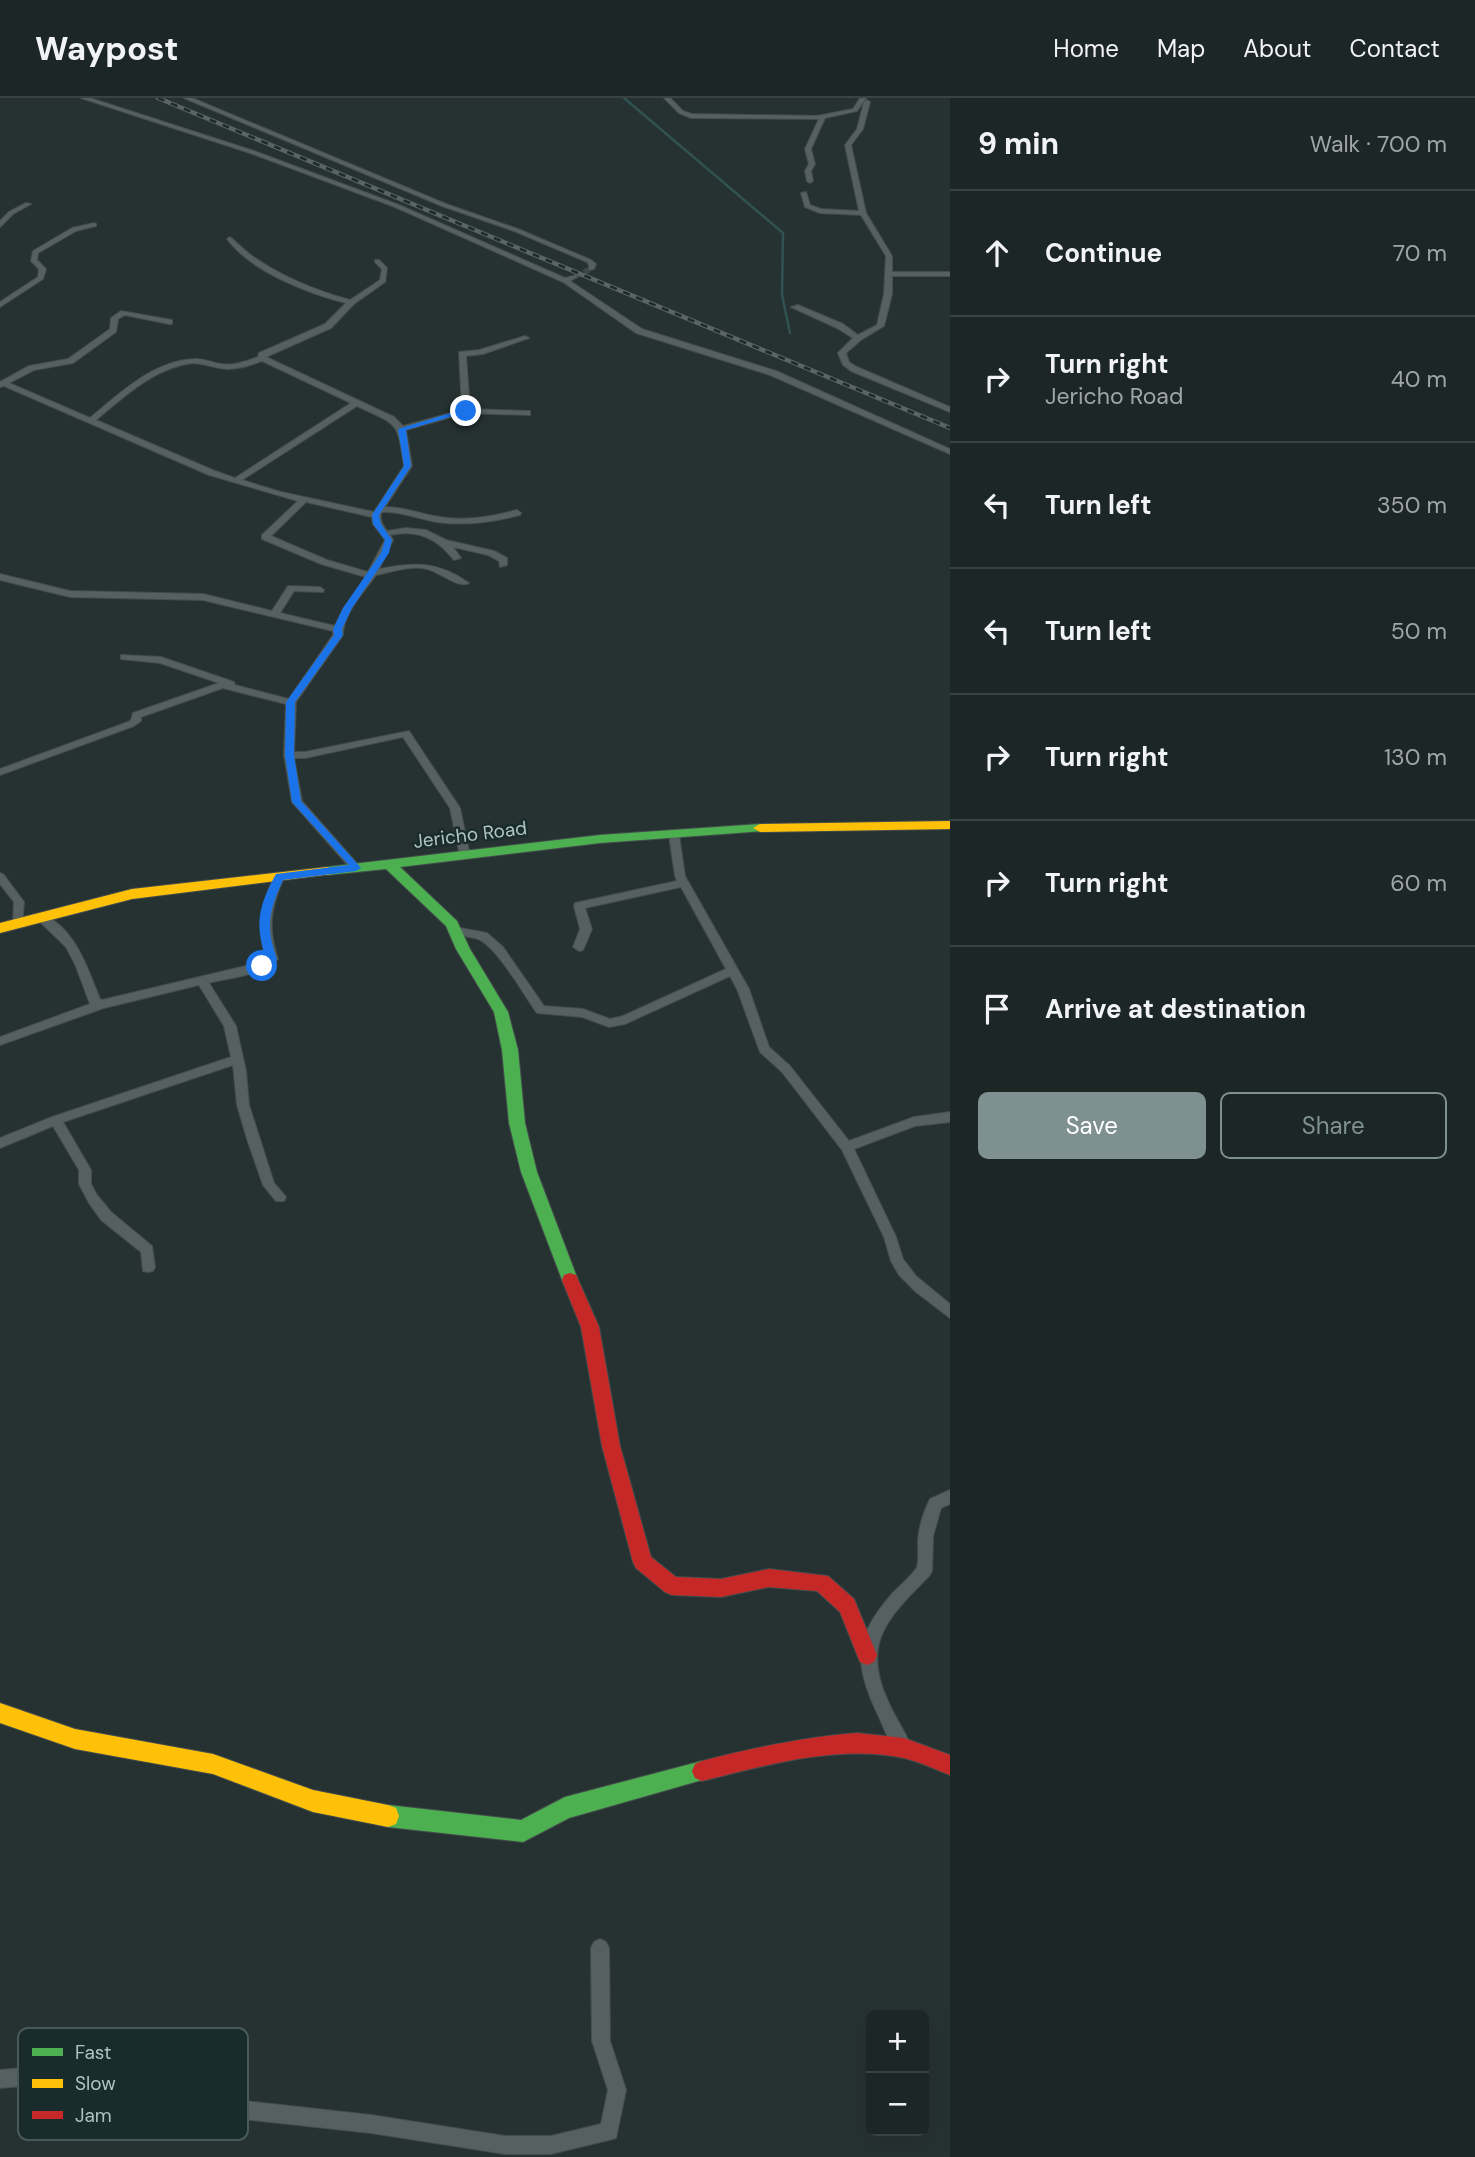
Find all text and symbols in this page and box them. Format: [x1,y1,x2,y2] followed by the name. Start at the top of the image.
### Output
[35,27,178,70] text: Waypost
[1053,33,1119,64] text: Home
[1157,33,1205,64] text: Map
[1243,33,1312,64] text: About
[1350,33,1440,64] text: Contact
[978,124,1059,163] text: 9 min
[1310,129,1447,159] text: Walk · 700 m
[978,234,1016,272] icon: ahead
[1045,236,1162,270] text: Continue
[1393,238,1447,268] text: 70 m
[1045,347,1169,381] text: Turn right
[978,360,1016,398] icon: right
[1391,364,1447,394] text: 40 m
[1045,381,1183,411] text: Jericho Road
[450,395,481,426] route end
[978,486,1016,524] icon: left
[1045,488,1152,522] text: Turn left
[1377,490,1447,520] text: 350 m
[978,612,1016,650] icon: left
[1045,614,1152,648] text: Turn left
[1391,616,1447,646] text: 50 m
[978,738,1016,776] icon: right
[1045,740,1169,774] text: Turn right
[1384,742,1447,772] text: 130 m
[412,815,528,854] street label: Jericho Road
[978,864,1016,902] icon: right
[1045,866,1169,900] text: Turn right
[1390,868,1447,898] text: 60 m
[246,950,277,981] route start
[978,990,1016,1028] icon: arrive
[1045,992,1306,1026] text: Arrive at destination
[978,1092,1206,1159] button: Save
[1220,1092,1447,1159] button: Share
[866,2010,929,2136] map controls
[866,2010,929,2073] button: +
[18,2028,248,2140] legend
[75,2040,111,2065] text: Fast
[75,2071,116,2096] text: Slow
[866,2073,929,2136] button: −
[75,2103,112,2128] text: Jam

